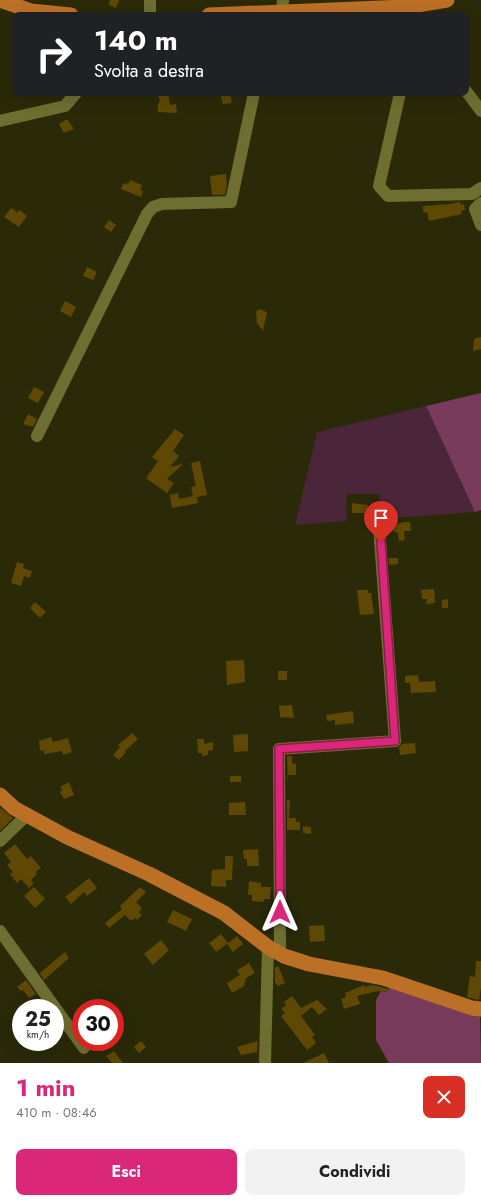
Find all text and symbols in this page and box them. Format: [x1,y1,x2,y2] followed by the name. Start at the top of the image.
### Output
[94,20,178,61] text: 140 m
[28,28,80,80] icon: right
[94,58,204,84] text: Svolta a destra
[364,501,398,542] pin
[370,507,392,529] icon: arrive
[259,891,301,933] position arrow
[72,999,124,1051] speed limit sign: 30
[25,1005,51,1034] text: 25
[27,1027,49,1042] text: km/h
[16,1070,76,1105] text: 1 min
[423,1076,465,1118] button: close
[16,1103,97,1122] text: 410 m · 08:46
[16,1149,237,1195] button: Esci
[245,1149,465,1195] button: Condividi

